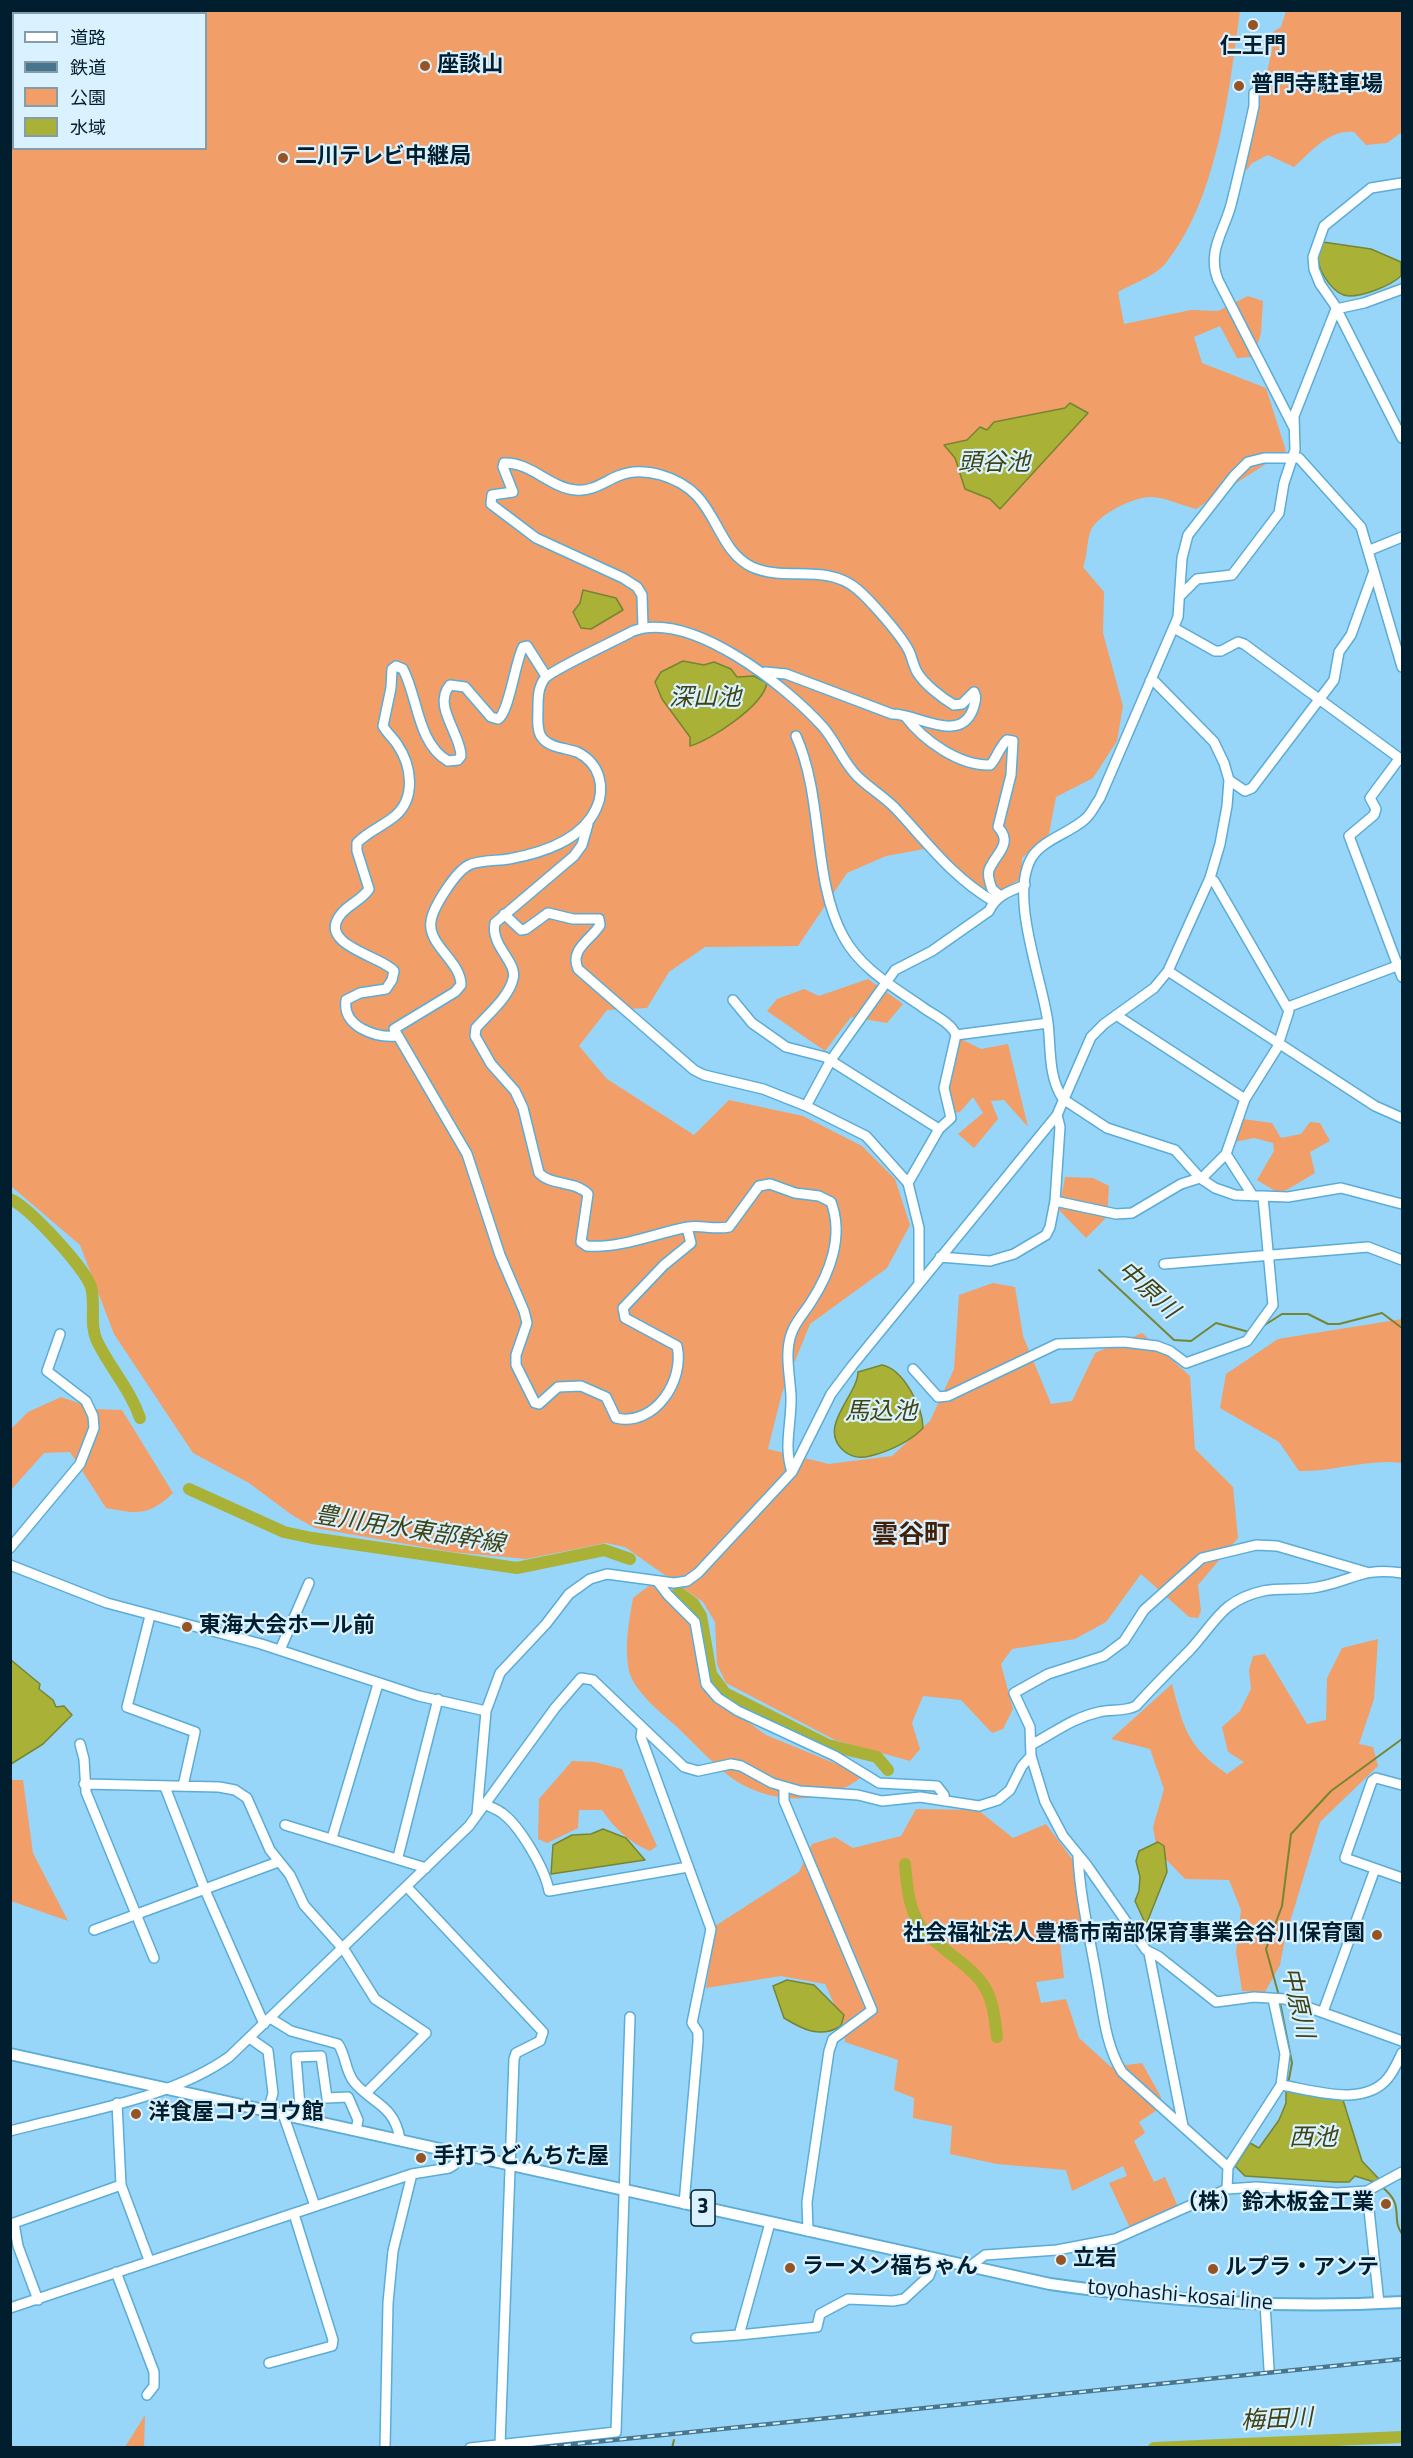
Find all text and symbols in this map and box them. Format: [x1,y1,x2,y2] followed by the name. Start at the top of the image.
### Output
[12,12,207,150] legend
[1246,18,1260,32] marker: 仁王門
[70,24,106,51] text: 道路
[1220,35,1286,61] place label: 仁王門
[437,53,503,79] place label: 座談山
[70,54,106,81] text: 鉄道
[418,59,432,73] marker: 座談山
[1251,73,1383,99] place label: 普門寺駐車場
[1232,79,1246,93] marker: 普門寺駐車場
[70,84,106,111] text: 公園
[70,114,106,141] text: 水域
[295,145,471,171] place label: 二川テレビ中継局
[276,151,290,165] marker: 二川テレビ中継局
[958,450,1030,478] water label: 頭谷池
[669,685,741,713] water label: 深山池
[1111,1256,1183,1326] water label: 中原川
[845,1399,917,1427] water label: 馬込池
[312,1502,506,1560] water label: 豊川用水東部幹線
[872,1521,950,1553] district label: 雲谷町
[199,1614,375,1640] place label: 東海大会ホール前
[180,1620,194,1634] marker: 東海大会ホール前
[903,1922,1365,1948] place label: 社会福祉法人豊橋市南部保育事業会谷川保育園
[1370,1928,1384,1942] marker: 社会福祉法人豊橋市南部保育事業会谷川保育園
[1274,1965,1318,2041] water label: 中原川
[148,2101,324,2127] place label: 洋食屋コウヨウ館
[129,2107,143,2121] marker: 洋食屋コウヨウ館
[1289,2125,1337,2153] water label: 西池
[433,2145,609,2171] place label: 手打うどんちた屋
[414,2151,428,2165] marker: 手打うどんちた屋
[691,2190,715,2226] road number: 3
[1176,2191,1374,2217] place label: （株）鈴木板金工業
[1379,2197,1393,2211] marker: （株）鈴木板金工業
[1073,2247,1117,2273] place label: 立岩
[1054,2253,1068,2267] marker: 立岩
[802,2255,978,2281] place label: ラーメン福ちゃん
[1225,2256,1379,2282] place label: ルプラ・アンテ
[783,2261,797,2275] marker: ラーメン福ちゃん
[1206,2262,1220,2276] marker: ルプラ・アンテ
[1086,2275,1274,2317] street label: toyohashi-kosai line
[1240,2405,1314,2437] water label: 梅田川

